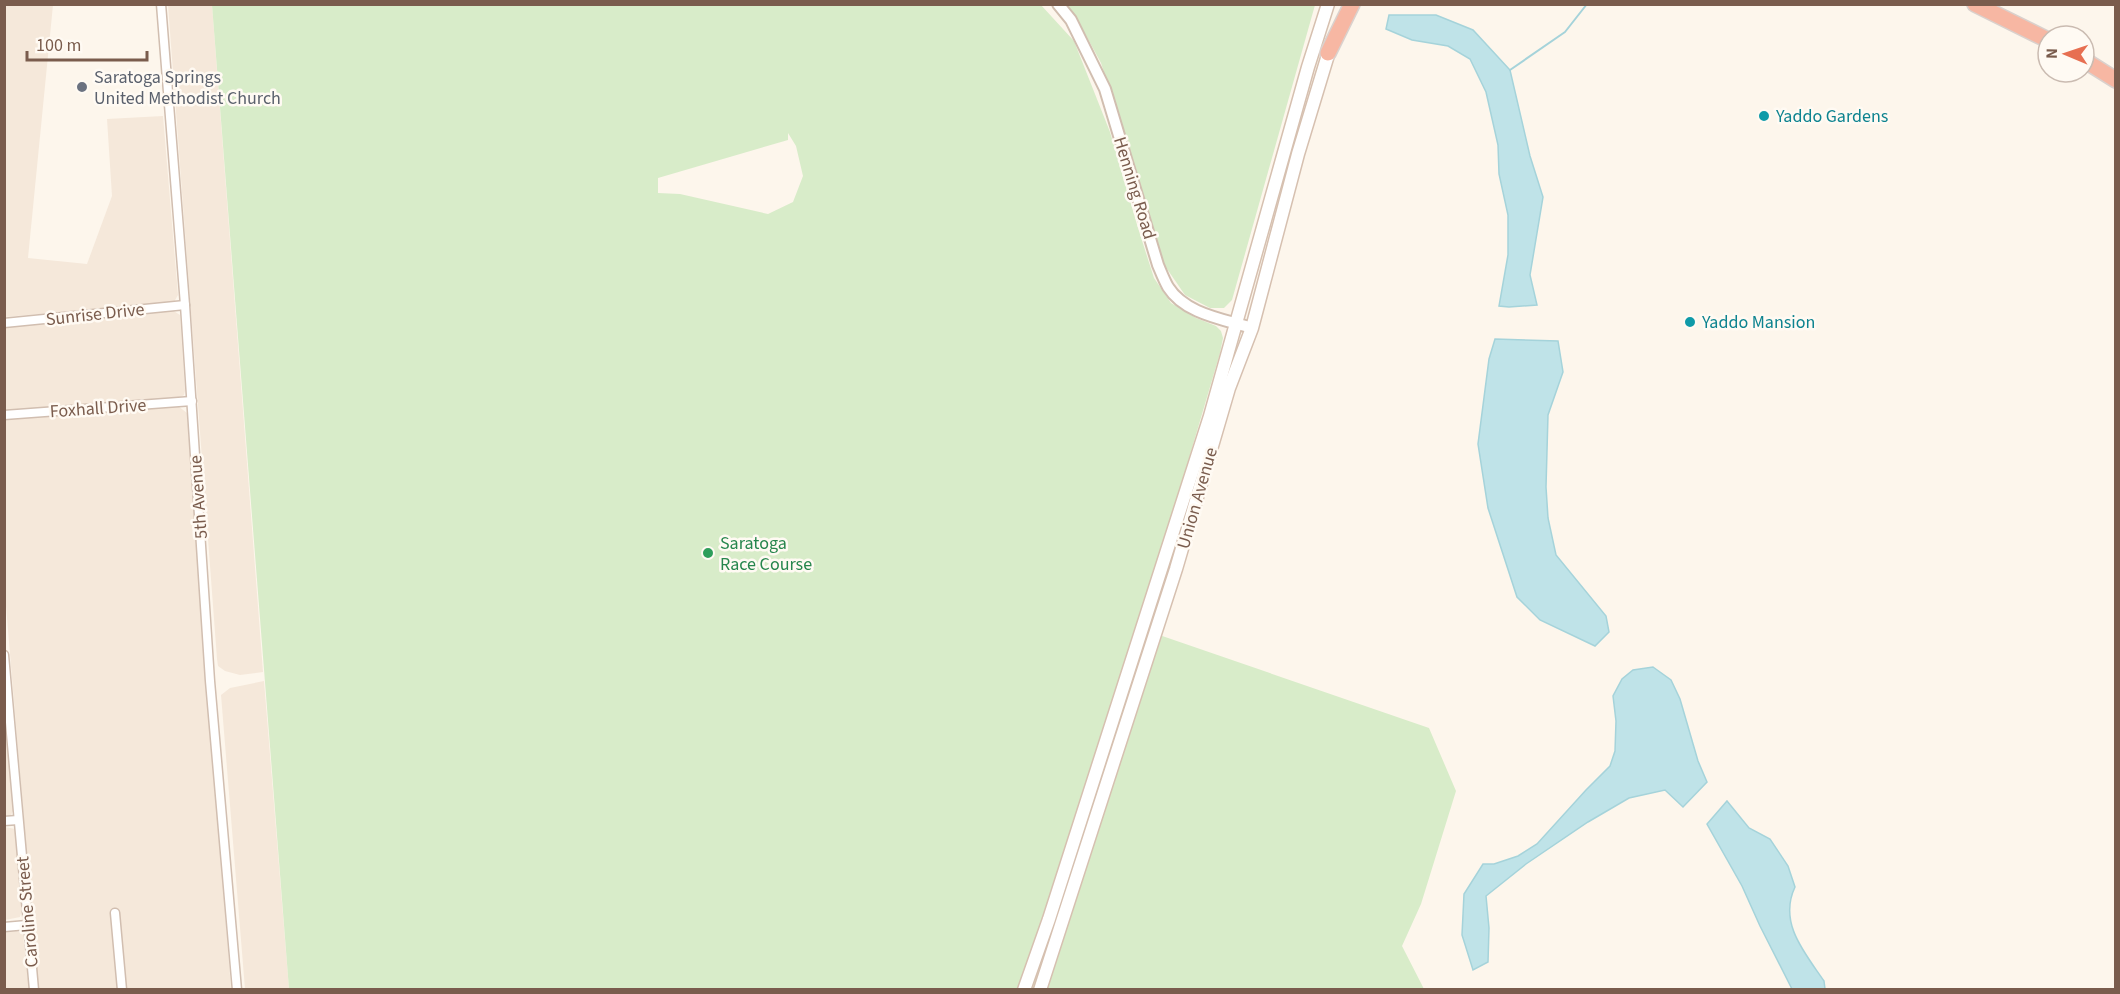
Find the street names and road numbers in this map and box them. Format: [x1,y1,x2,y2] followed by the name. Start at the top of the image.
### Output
[1107,134,1162,242] street label: Henning Road
[45,297,146,332] street label: Sunrise Drive
[49,393,147,424] street label: Foxhall Drive
[1171,444,1224,552] street label: Union Avenue
[183,454,214,540] street label: 5th Avenue
[10,855,45,969] street label: Caroline Street

